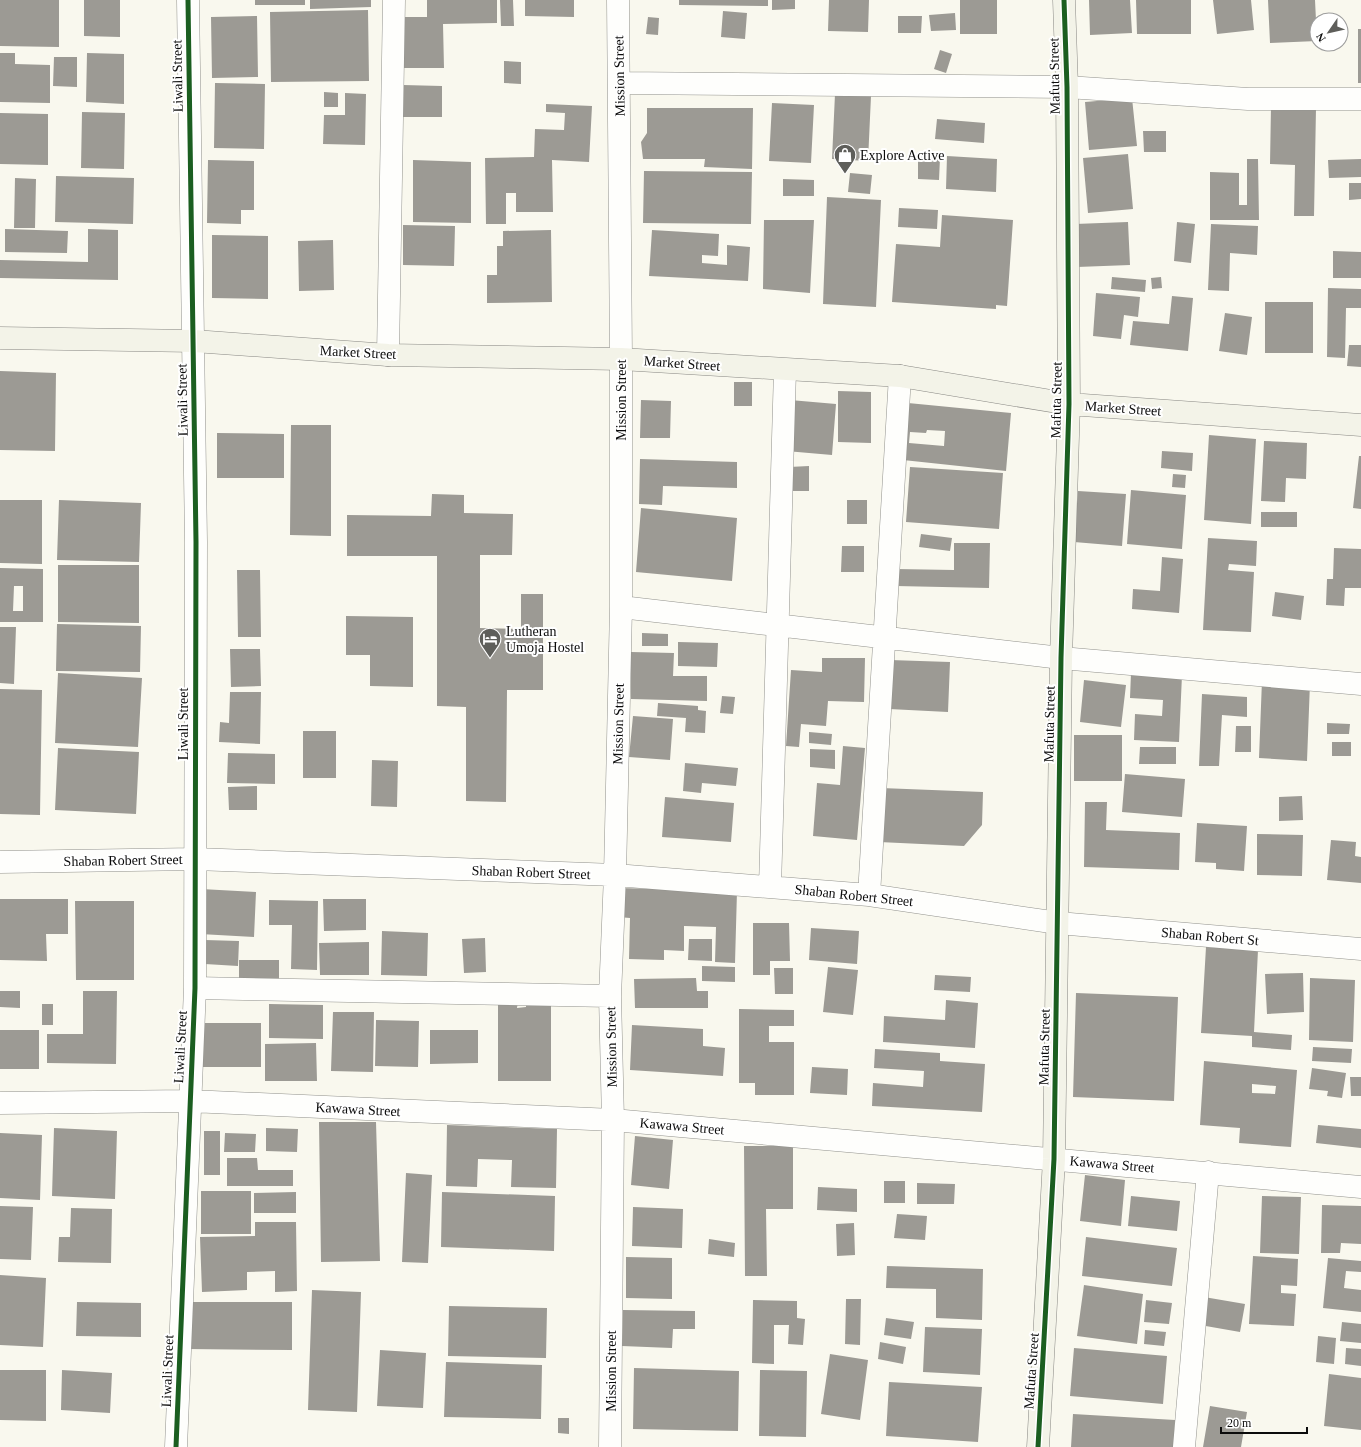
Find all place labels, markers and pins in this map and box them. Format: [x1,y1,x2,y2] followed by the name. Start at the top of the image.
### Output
[832,142,858,175] shop icon: Explore Active
[860,148,944,163] place label: Explore Active
[506,624,584,655] place label: Lutheran Umoja Hostel
[477,626,503,659] hotel icon: Lutheran Umoja Hostel

